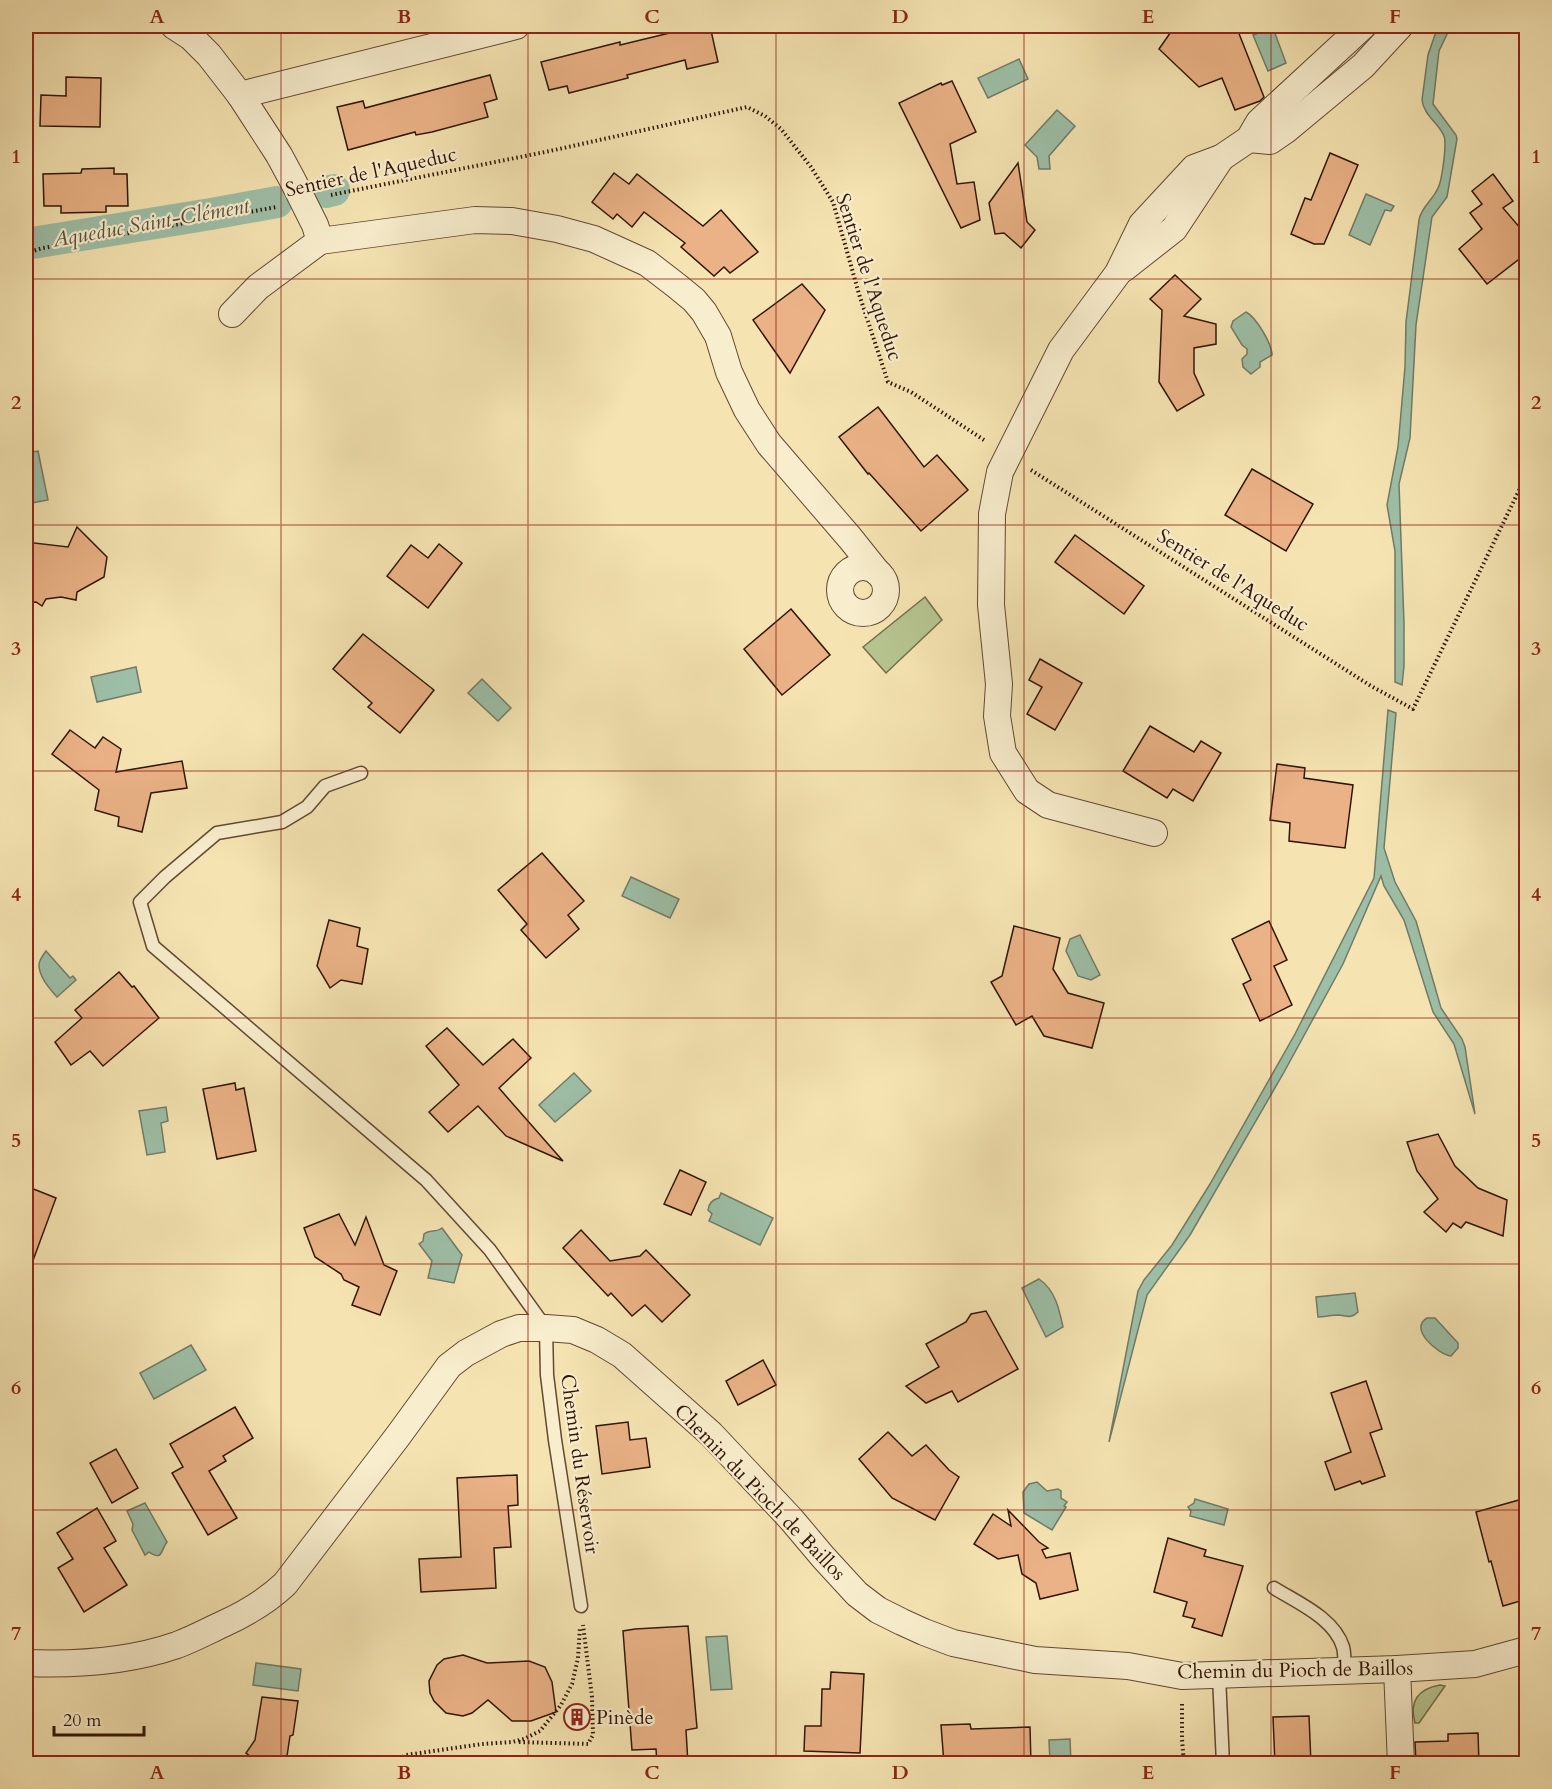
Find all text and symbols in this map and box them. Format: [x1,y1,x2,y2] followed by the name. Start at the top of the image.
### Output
[149,3,165,30] text: A
[397,3,411,30] text: B
[644,3,660,30] text: C
[891,3,909,30] text: D
[1142,3,1154,30] text: E
[1389,3,1401,30] text: F
[283,141,459,203] street label: Sentier de l'Aqueduc
[11,143,21,170] text: 1
[1531,143,1541,170] text: 1
[829,190,909,364] street label: Sentier de l'Aqueduc
[49,191,253,255] water label: Aqueduc Saint-Clément
[11,389,21,416] text: 2
[1531,389,1541,416] text: 2
[1152,522,1314,638] street label: Sentier de l'Aqueduc
[11,635,21,662] text: 3
[1531,635,1541,662] text: 3
[11,881,21,908] text: 4
[1531,881,1541,908] text: 4
[11,1127,21,1154] text: 5
[1531,1127,1541,1154] text: 5
[554,1372,606,1556] street label: Chemin du Réservoir
[11,1374,21,1401] text: 6
[1531,1374,1541,1401] text: 6
[668,1398,852,1586] street label: Chemin du Pioch de Baillos
[11,1620,21,1647] text: 7
[1531,1620,1541,1647] text: 7
[1177,1654,1413,1686] street label: Chemin du Pioch de Baillos
[54,1699,144,1737] scale bar
[562,1702,592,1732] building icon: Pinède
[596,1704,654,1731] place label: Pinède
[63,1708,102,1733] text: 20 m
[149,1759,165,1786] text: A
[397,1759,411,1786] text: B
[644,1759,660,1786] text: C
[891,1759,909,1786] text: D
[1142,1759,1154,1786] text: E
[1389,1759,1401,1786] text: F

